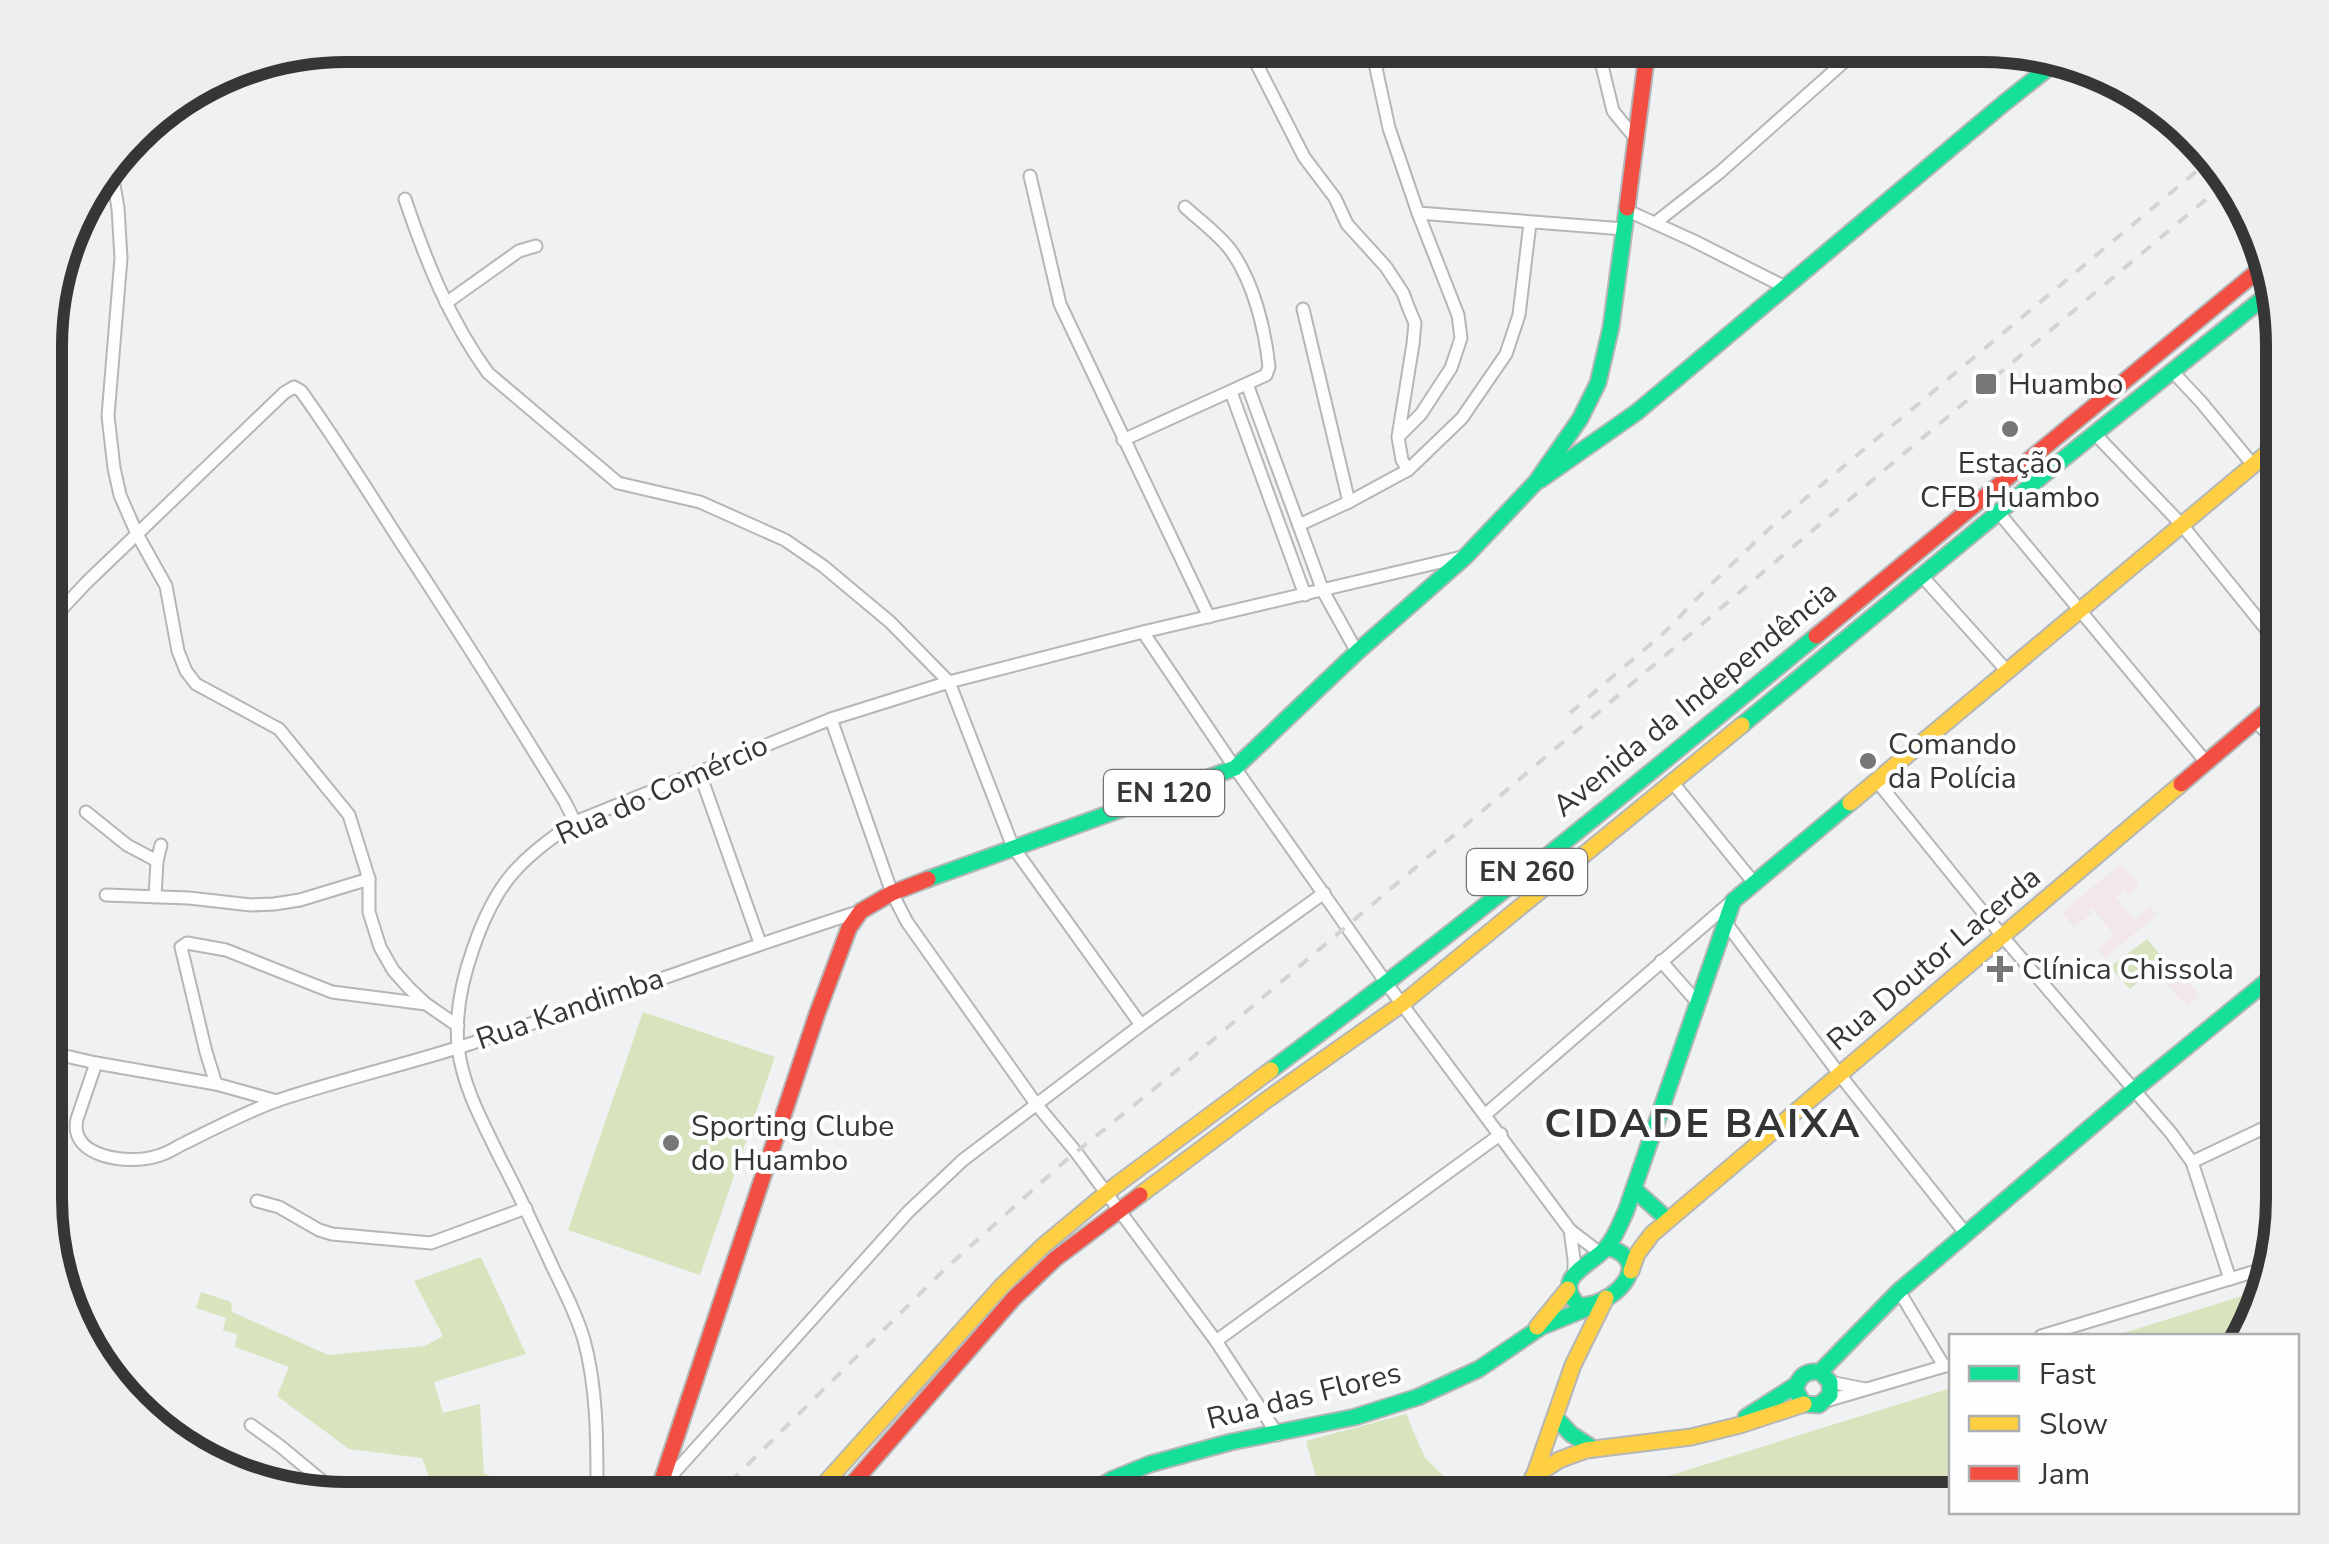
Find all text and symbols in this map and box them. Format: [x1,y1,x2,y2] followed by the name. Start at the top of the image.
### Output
[2008,364,2123,405] place label: Huambo
[1973,371,1999,397] marker: Huambo
[1999,418,2021,440] marker: Estação CFB Huambo
[1920,443,2100,518] place label: Estação CFB Huambo
[1544,572,1846,826] street label: Avenida da Independência
[1888,724,2017,799] place label: Comando da Polícia
[550,725,774,855] street label: Rua do Comércio
[1857,750,1879,772] marker: Comando da Polícia
[1104,770,1224,816] road number: EN 120
[1467,849,1587,895] road number: EN 260
[1818,857,2050,1061] street label: Rua Doutor Lacerda
[2022,949,2234,990] place label: Clínica Chissola
[1987,956,2013,982] marker: Clínica Chissola
[471,958,669,1060] street label: Rua Kandimba
[1544,1097,1862,1151] district label: CIDADE BAIXA
[691,1106,894,1181] place label: Sporting Clube do Huambo
[660,1132,682,1154] marker: Sporting Clube do Huambo
[1949,1334,2299,1514] legend
[1203,1352,1405,1440] street label: Rua das Flores
[2039,1354,2096,1395] text: Fast
[2039,1404,2108,1445] text: Slow
[2038,1454,2090,1495] text: Jam

